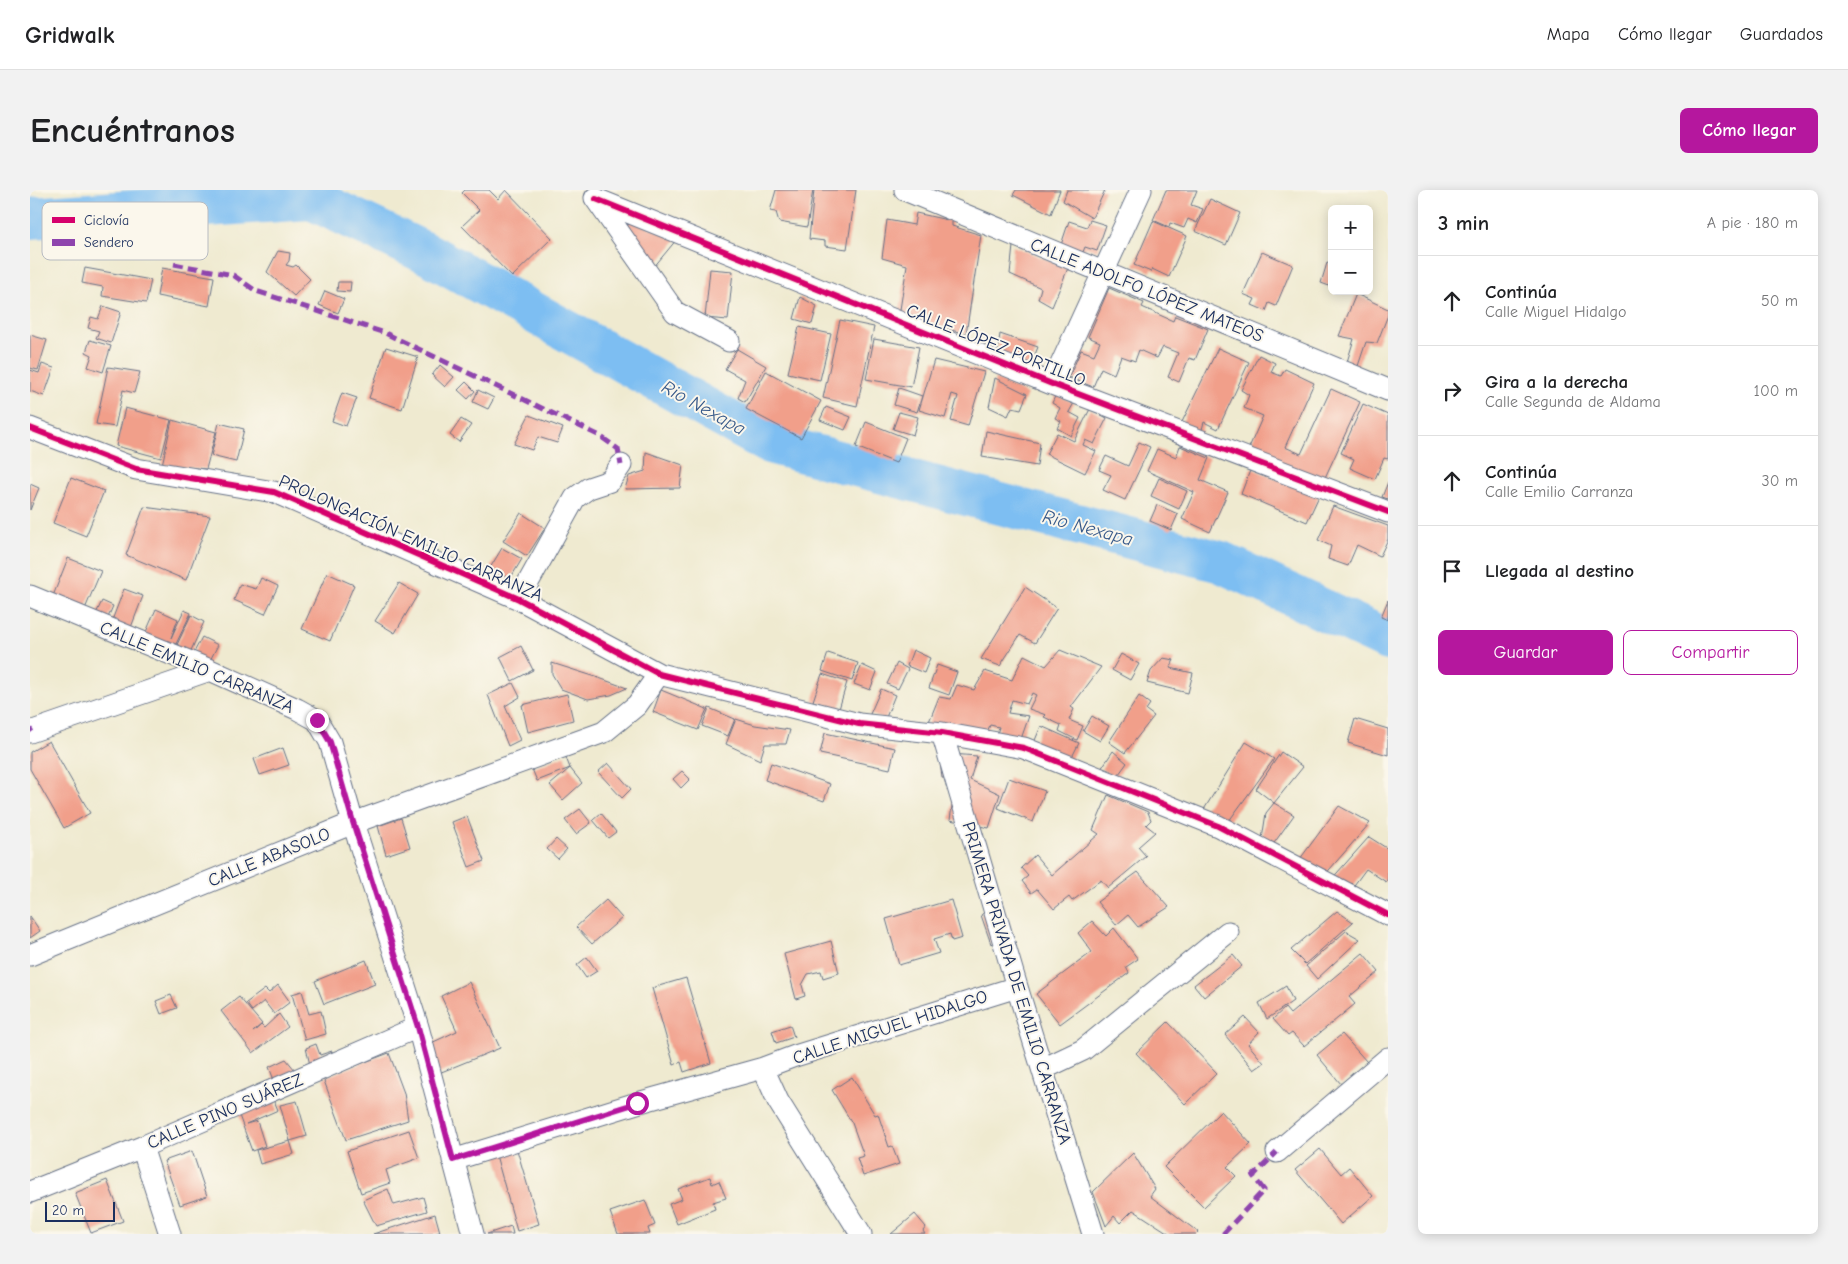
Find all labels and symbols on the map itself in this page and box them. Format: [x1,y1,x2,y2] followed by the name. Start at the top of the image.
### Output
[42,202,208,260] legend
[84,212,129,229] text: Ciclovía
[1027,233,1267,347] street label: CALLE ADOLFO LÓPEZ MATEOS
[84,234,134,251] text: Sendero
[903,299,1089,391] street label: CALLE LÓPEZ PORTILLO
[658,376,750,440] water label: Rio Nexapa
[275,470,547,606] street label: PROLONGACIÓN EMILIO CARRANZA
[1040,505,1136,551] water label: Rio Nexapa
[97,617,297,718] street label: CALLE EMILIO CARRANZA
[306,709,329,732] route end
[957,819,1076,1147] street label: PRIMERA PRIVADA DE EMILIO CARRANZA
[205,823,333,892] street label: CALLE ABASOLO
[790,986,990,1069] street label: CALLE MIGUEL HIDALGO
[144,1068,307,1154] street label: CALLE PINO SUÁREZ
[626,1092,649,1115] route start
[45,1199,115,1222] scale bar

